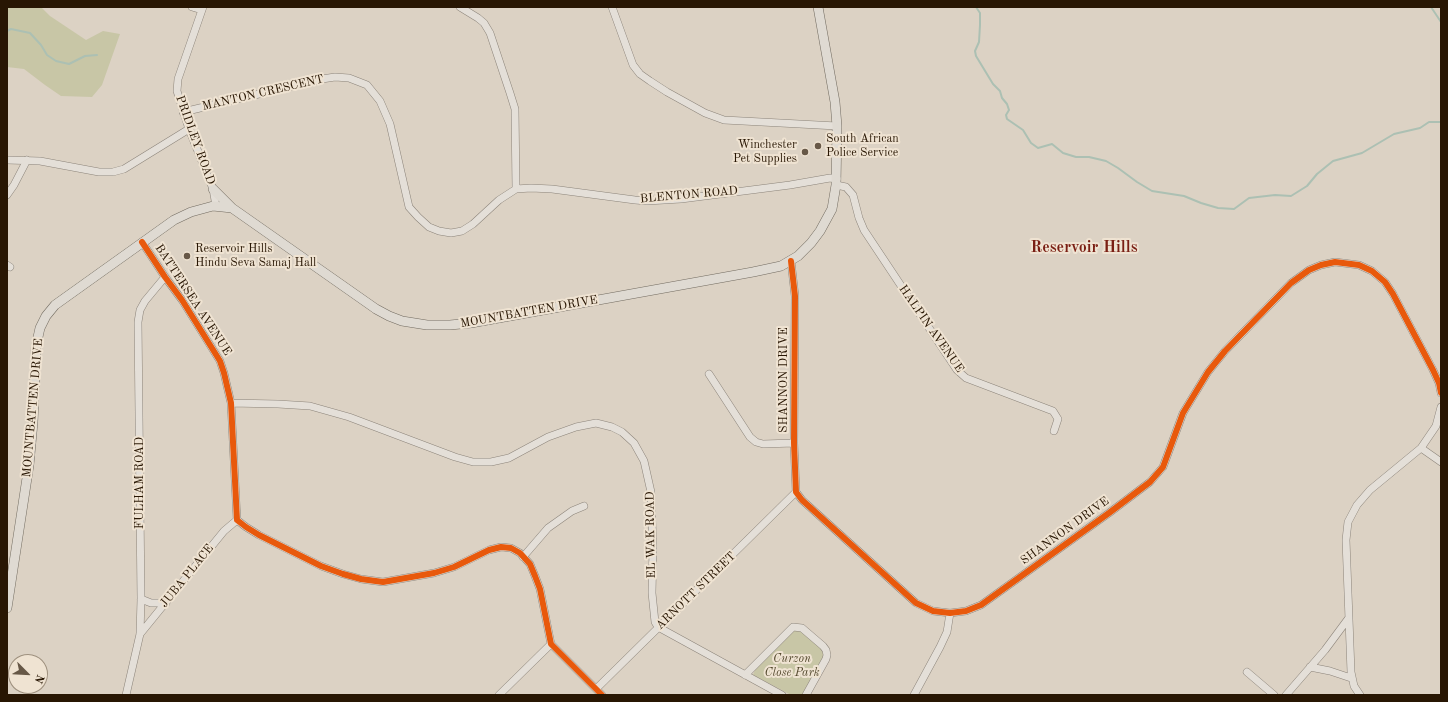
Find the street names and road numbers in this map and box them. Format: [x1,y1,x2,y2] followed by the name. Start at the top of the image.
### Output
[201,72,325,114] street label: MANTON CRESCENT
[172,93,218,187] street label: PRIDLEY ROAD
[639,184,739,206] street label: BLENTON ROAD
[152,242,234,358] street label: BATTERSEA AVENUE
[895,282,967,376] street label: HALPIN AVENUE
[459,293,599,331] street label: MOUNTBATTEN DRIVE
[777,327,791,433] street label: SHANNON DRIVE
[20,338,46,478] street label: MOUNTBATTEN DRIVE
[133,437,147,529] street label: FULHAM ROAD
[643,491,659,579] street label: EL WAK ROAD
[1018,494,1112,568] street label: SHANNON DRIVE
[157,541,217,611] street label: JUBA PLACE
[653,549,739,633] street label: ARNOTT STREET

